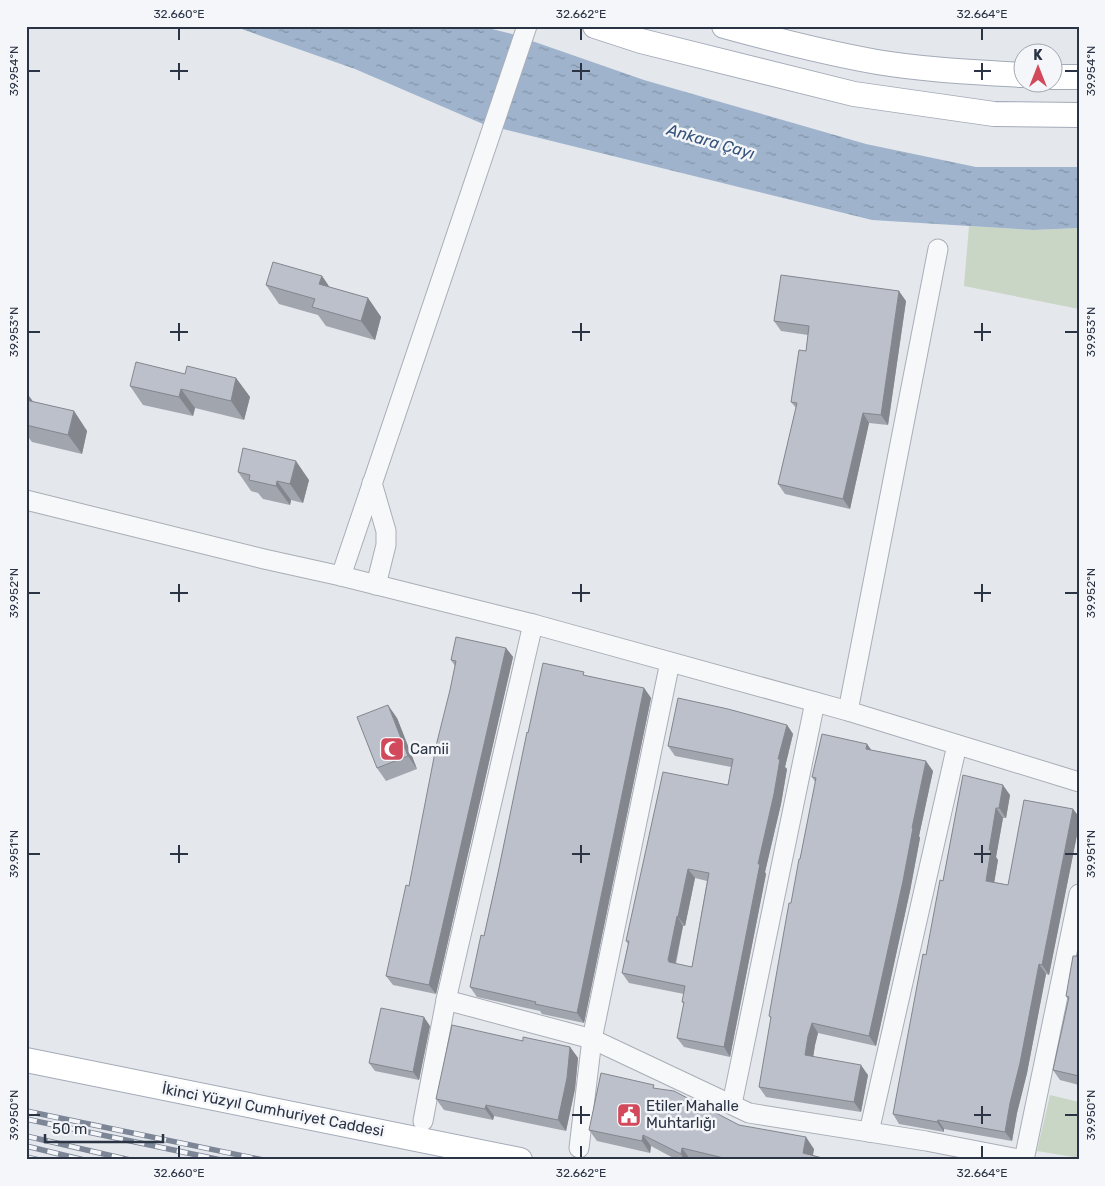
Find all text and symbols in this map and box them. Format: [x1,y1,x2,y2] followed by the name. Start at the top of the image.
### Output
[153,7,205,21] text: 32.660°E
[556,7,606,21] text: 32.662°E
[957,7,1008,21] text: 32.664°E
[1012,42,1062,92] north arrow
[7,46,21,96] text: 39.954°N
[1084,46,1098,96] text: 39.954°N
[1033,47,1043,64] text: K
[664,120,757,163] water label: Ankara Çayı
[7,307,21,357] text: 39.953°N
[1084,307,1098,357] text: 39.953°N
[7,568,21,618] text: 39.952°N
[1084,568,1098,618] text: 39.952°N
[379,736,405,762] mosque icon: Camii
[410,740,449,758] place label: Camii
[7,830,21,878] text: 39.951°N
[1084,830,1098,878] text: 39.951°N
[160,1080,386,1140] street label: İkinci Yüzyıl Cumhuriyet Caddesi
[7,1090,21,1140] text: 39.950°N
[1084,1090,1098,1140] text: 39.950°N
[646,1097,739,1132] place label: Etiler Mahalle Muhtarlığı
[616,1102,642,1128] public building icon: Etiler Mahalle Muhtarlığı
[45,1111,162,1143] scale bar
[52,1120,87,1138] text: 50 m
[153,1166,205,1180] text: 32.660°E
[556,1166,606,1180] text: 32.662°E
[957,1166,1008,1180] text: 32.664°E

